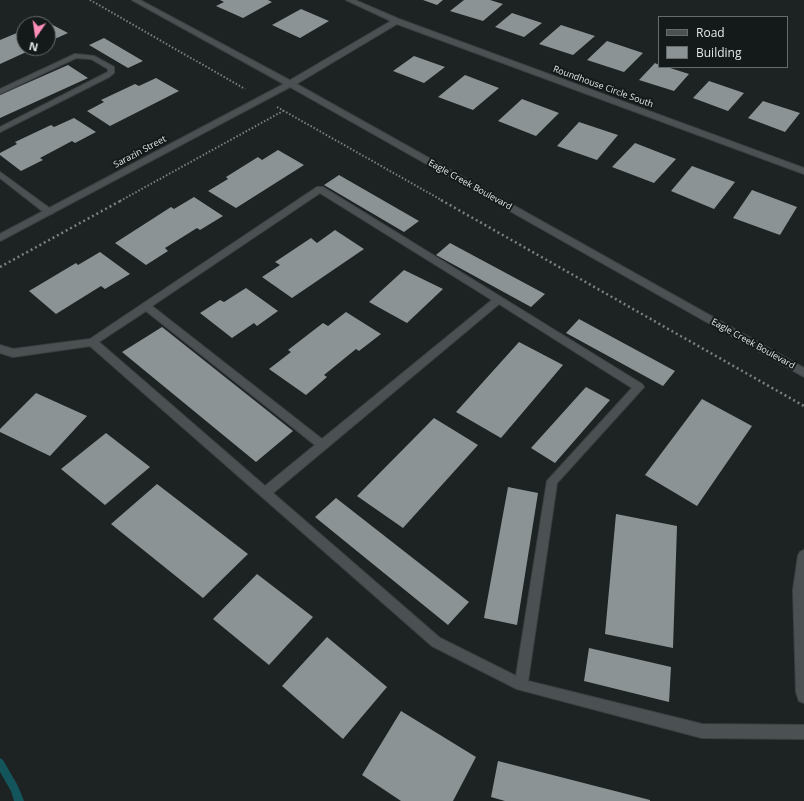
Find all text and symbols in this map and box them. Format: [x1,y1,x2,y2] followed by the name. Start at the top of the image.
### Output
[16,16,56,56] north arrow
[658,16,788,68] legend
[696,24,725,41] text: Road
[27,39,39,56] text: N
[696,44,741,61] text: Building
[551,64,655,110] street label: Roundhouse Circle South
[112,134,168,170] street label: Sarazin Street
[426,158,514,212] street label: Eagle Creek Boulevard
[709,317,797,371] street label: Eagle Creek Boulevard

